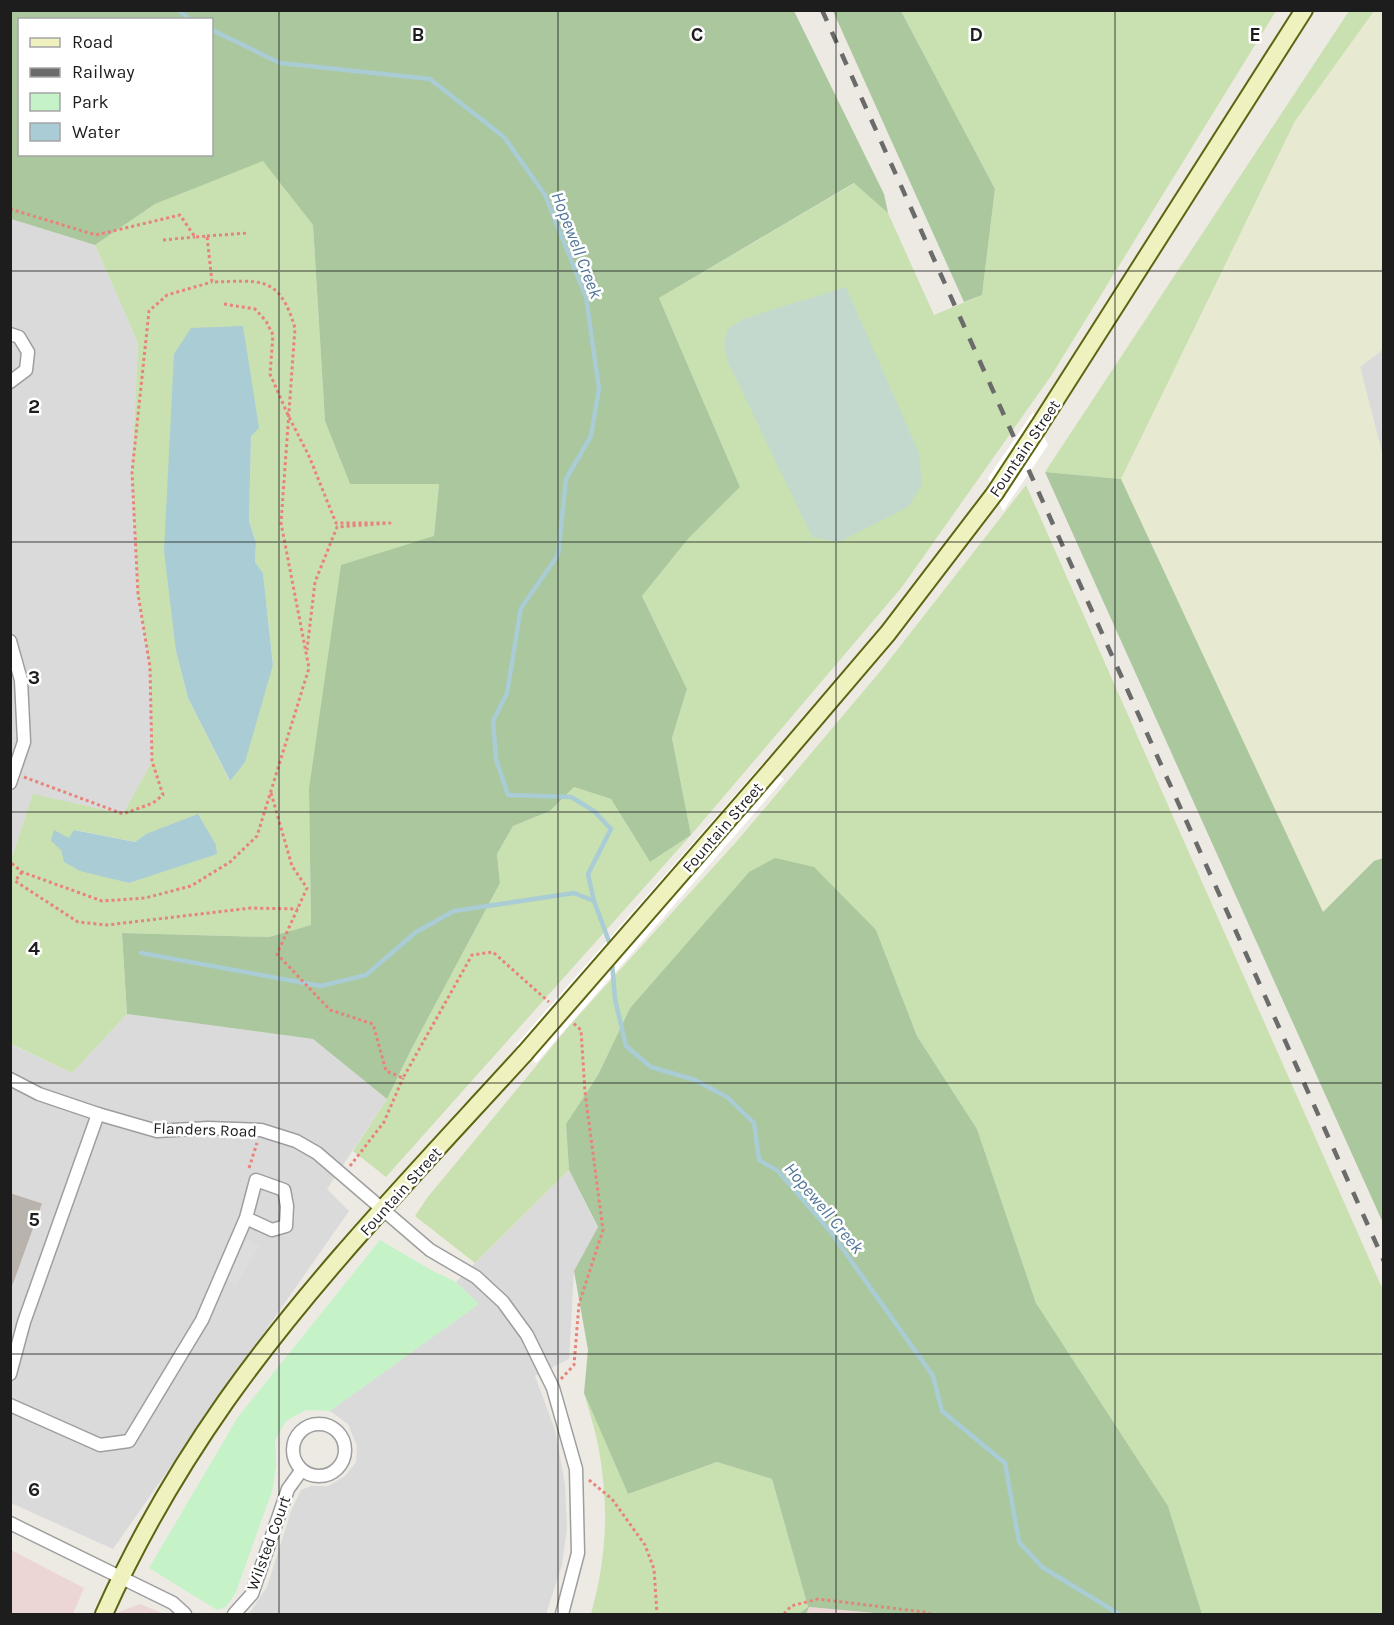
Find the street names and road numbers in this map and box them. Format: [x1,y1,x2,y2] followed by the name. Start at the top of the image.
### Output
[985,396,1064,500] street label: Fountain Street
[678,778,767,876] street label: Fountain Street
[153,1118,257,1141] street label: Flanders Road
[356,1143,445,1240] street label: Fountain Street
[243,1493,294,1593] street label: Wilsted Court

